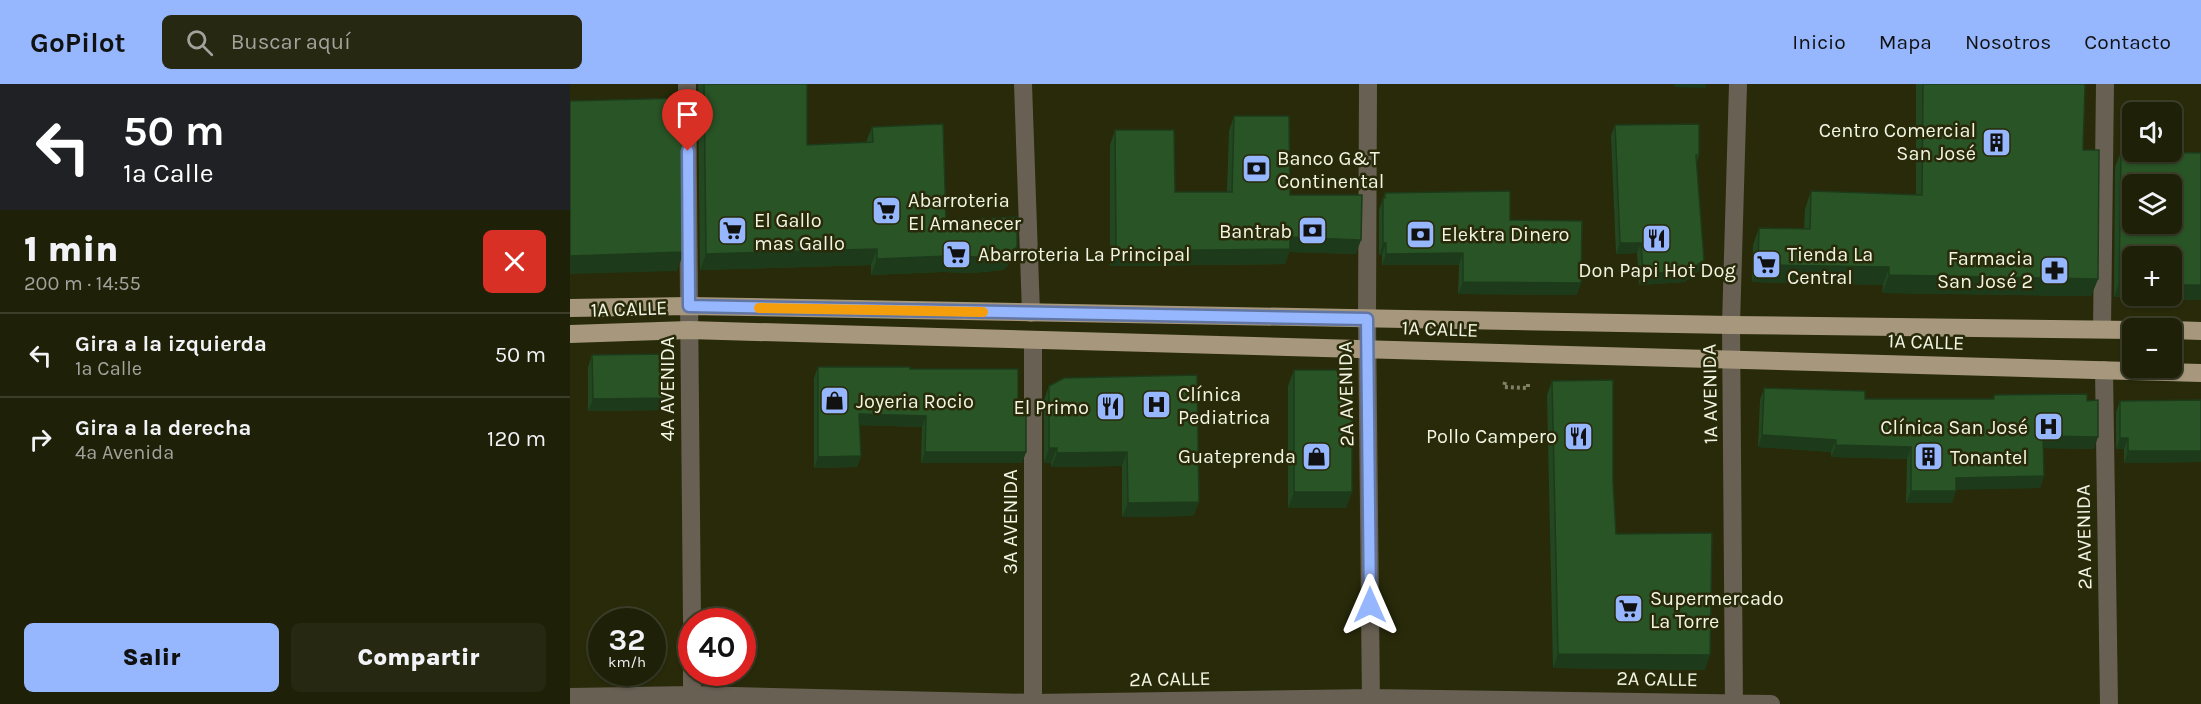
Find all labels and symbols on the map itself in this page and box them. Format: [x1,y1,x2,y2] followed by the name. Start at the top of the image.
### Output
[662,89,713,151] pin
[1819,119,1976,165] place label: Centro Comercial San José
[1981,126,2013,158] building icon: Centro Comercial San José
[1277,147,1384,193] place label: Banco G&T Continental
[1240,153,1272,185] bank icon: Banco G&T Continental
[908,189,1022,235] place label: Abarroteria El Amanecer
[871,195,903,227] supermarket icon: Abarroteria El Amanecer
[754,209,845,255] place label: El Gallo mas Gallo
[717,215,749,247] supermarket icon: El Gallo mas Gallo
[1297,215,1329,247] bank icon: Bantrab
[1404,218,1436,250] bank icon: Elektra Dinero
[1219,220,1292,243] place label: Bantrab
[1441,223,1570,246] place label: Elektra Dinero
[1641,223,1673,255] restaurant icon: Don Papi Hot Dog
[941,238,973,270] supermarket icon: Abarroteria La Principal
[978,243,1191,266] place label: Abarroteria La Principal
[1787,243,1873,289] place label: Tienda La Central
[1937,247,2033,293] place label: Farmacia San José 2
[1750,249,1782,281] supermarket icon: Tienda La Central
[2038,254,2070,286] pharmacy icon: Farmacia San José 2
[1578,259,1736,282] place label: Don Papi Hot Dog
[590,296,668,322] street label: 1A CALLE
[1401,316,1479,342] street label: 1A CALLE
[1887,329,1965,355] street label: 1A CALLE
[656,337,679,441] street label: 4A AVENIDA
[1334,341,1358,447] street label: 2A AVENIDA
[1698,344,1722,444] street label: 1A AVENIDA
[1178,383,1270,429] place label: Clínica Pediatrica
[819,385,851,417] shop icon: Joyeria Rocio
[1141,389,1173,421] hospital icon: Clínica Pediatrica
[856,390,974,413] place label: Joyeria Rocio
[1094,391,1126,423] restaurant icon: El Primo
[1014,396,1089,419] place label: El Primo
[2033,411,2065,443] hospital icon: Clínica San José
[1880,416,2028,439] place label: Clínica San José
[1562,420,1594,452] restaurant icon: Pollo Campero
[1426,425,1557,448] place label: Pollo Campero
[1301,440,1333,472] shop icon: Guateprenda
[1913,441,1945,473] building icon: Tonantel
[1178,445,1296,468] place label: Guateprenda
[1950,446,2028,469] place label: Tonantel
[999,469,1022,575] street label: 3A AVENIDA
[2072,484,2096,590] street label: 2A AVENIDA
[1338,573,1402,637] position arrow
[1650,587,1784,633] place label: Supermercado La Torre
[1613,593,1645,625] supermarket icon: Supermercado La Torre
[678,608,756,686] speed limit sign: 40
[1129,667,1211,691] street label: 2A CALLE
[1616,667,1698,691] street label: 2A CALLE

